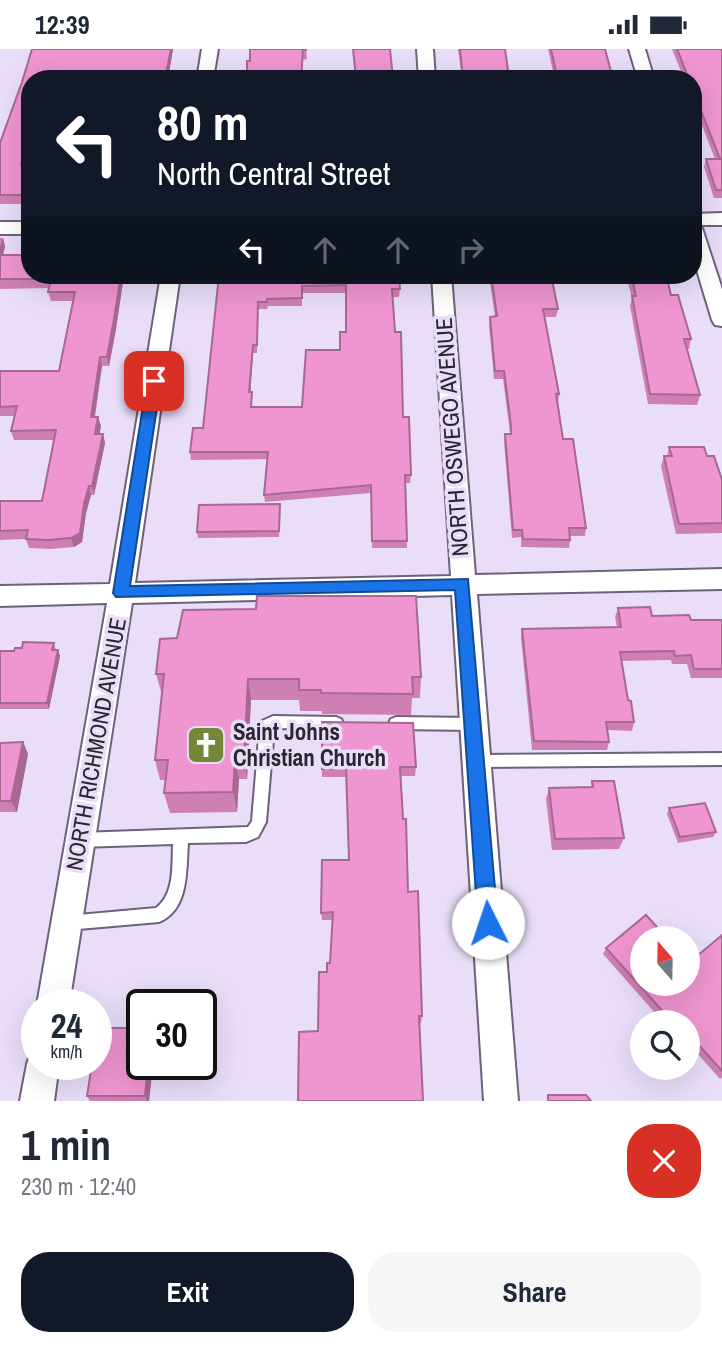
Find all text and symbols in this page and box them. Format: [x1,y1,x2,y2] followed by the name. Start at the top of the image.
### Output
[35,7,90,42] text: 12:39
[157,89,249,155] text: 80 m
[42,98,133,189] icon: left
[157,152,390,195] text: North Central Street
[233,231,271,269] icon: left
[306,231,344,269] icon: ahead
[379,231,417,269] icon: ahead
[452,231,490,269] icon: right
[428,317,475,557] street label: NORTH OSWEGO AVENUE
[124,351,184,411] pin
[135,362,173,400] icon: arrive
[58,615,133,873] street label: NORTH RICHMOND AVENUE
[233,716,386,773] place label: Saint Johns Christian Church
[185,724,227,766] church icon: Saint Johns Christian Church
[451,886,525,960] position arrow
[630,926,700,996] north arrow
[630,926,700,1080] map controls
[126,989,217,1080] speed limit sign: 30
[51,1002,82,1049] text: 24
[630,1010,700,1080] button: search
[51,1039,83,1064] text: km/h
[21,1117,111,1173] text: 1 min
[627,1124,701,1198] button: close
[21,1171,136,1202] text: 230 m · 12:40
[21,1252,354,1332] button: Exit
[368,1252,701,1332] button: Share

